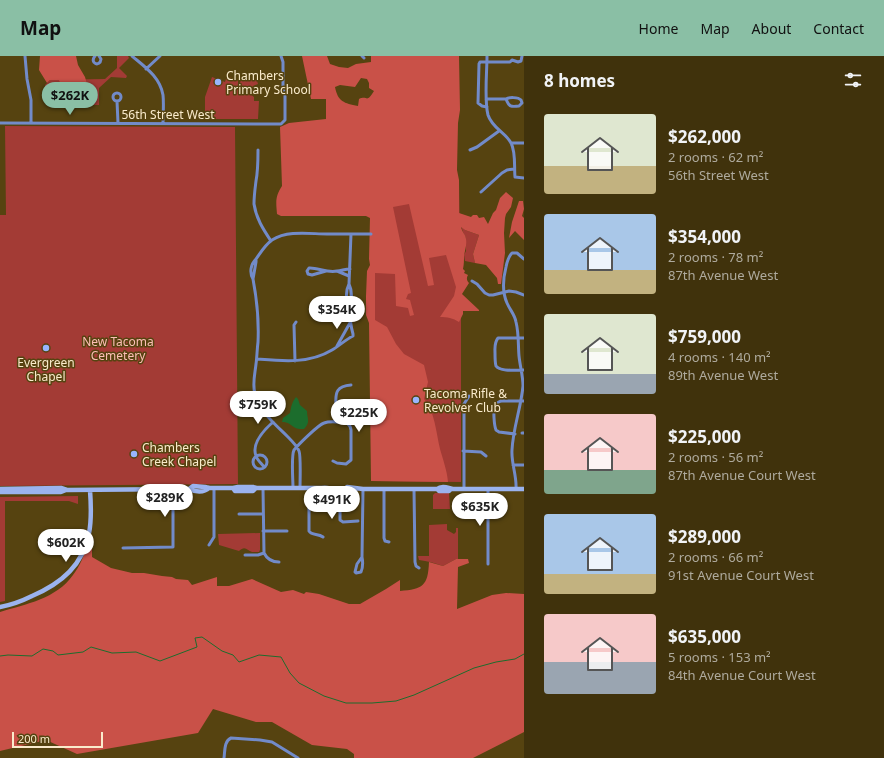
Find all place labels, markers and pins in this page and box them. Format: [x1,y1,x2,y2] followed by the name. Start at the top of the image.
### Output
[226,67,311,98] place label: Chambers Primary School
[213,77,223,87] marker: Chambers Primary School
[42,82,98,116] pin: $262K
[309,296,365,330] pin: $354K
[41,343,51,353] marker: Evergreen Chapel
[17,354,75,385] place label: Evergreen Chapel
[424,385,507,416] place label: Tacoma Rifle & Revolver Club
[230,391,286,425] pin: $759K
[411,395,421,405] marker: Tacoma Rifle & Revolver Club
[331,399,387,433] pin: $225K
[142,439,216,470] place label: Chambers Creek Chapel
[129,449,139,459] marker: Chambers Creek Chapel
[137,484,193,518] pin: $289K
[304,486,360,520] pin: $491K
[452,493,508,527] pin: $635K
[38,529,94,563] pin: $602K

